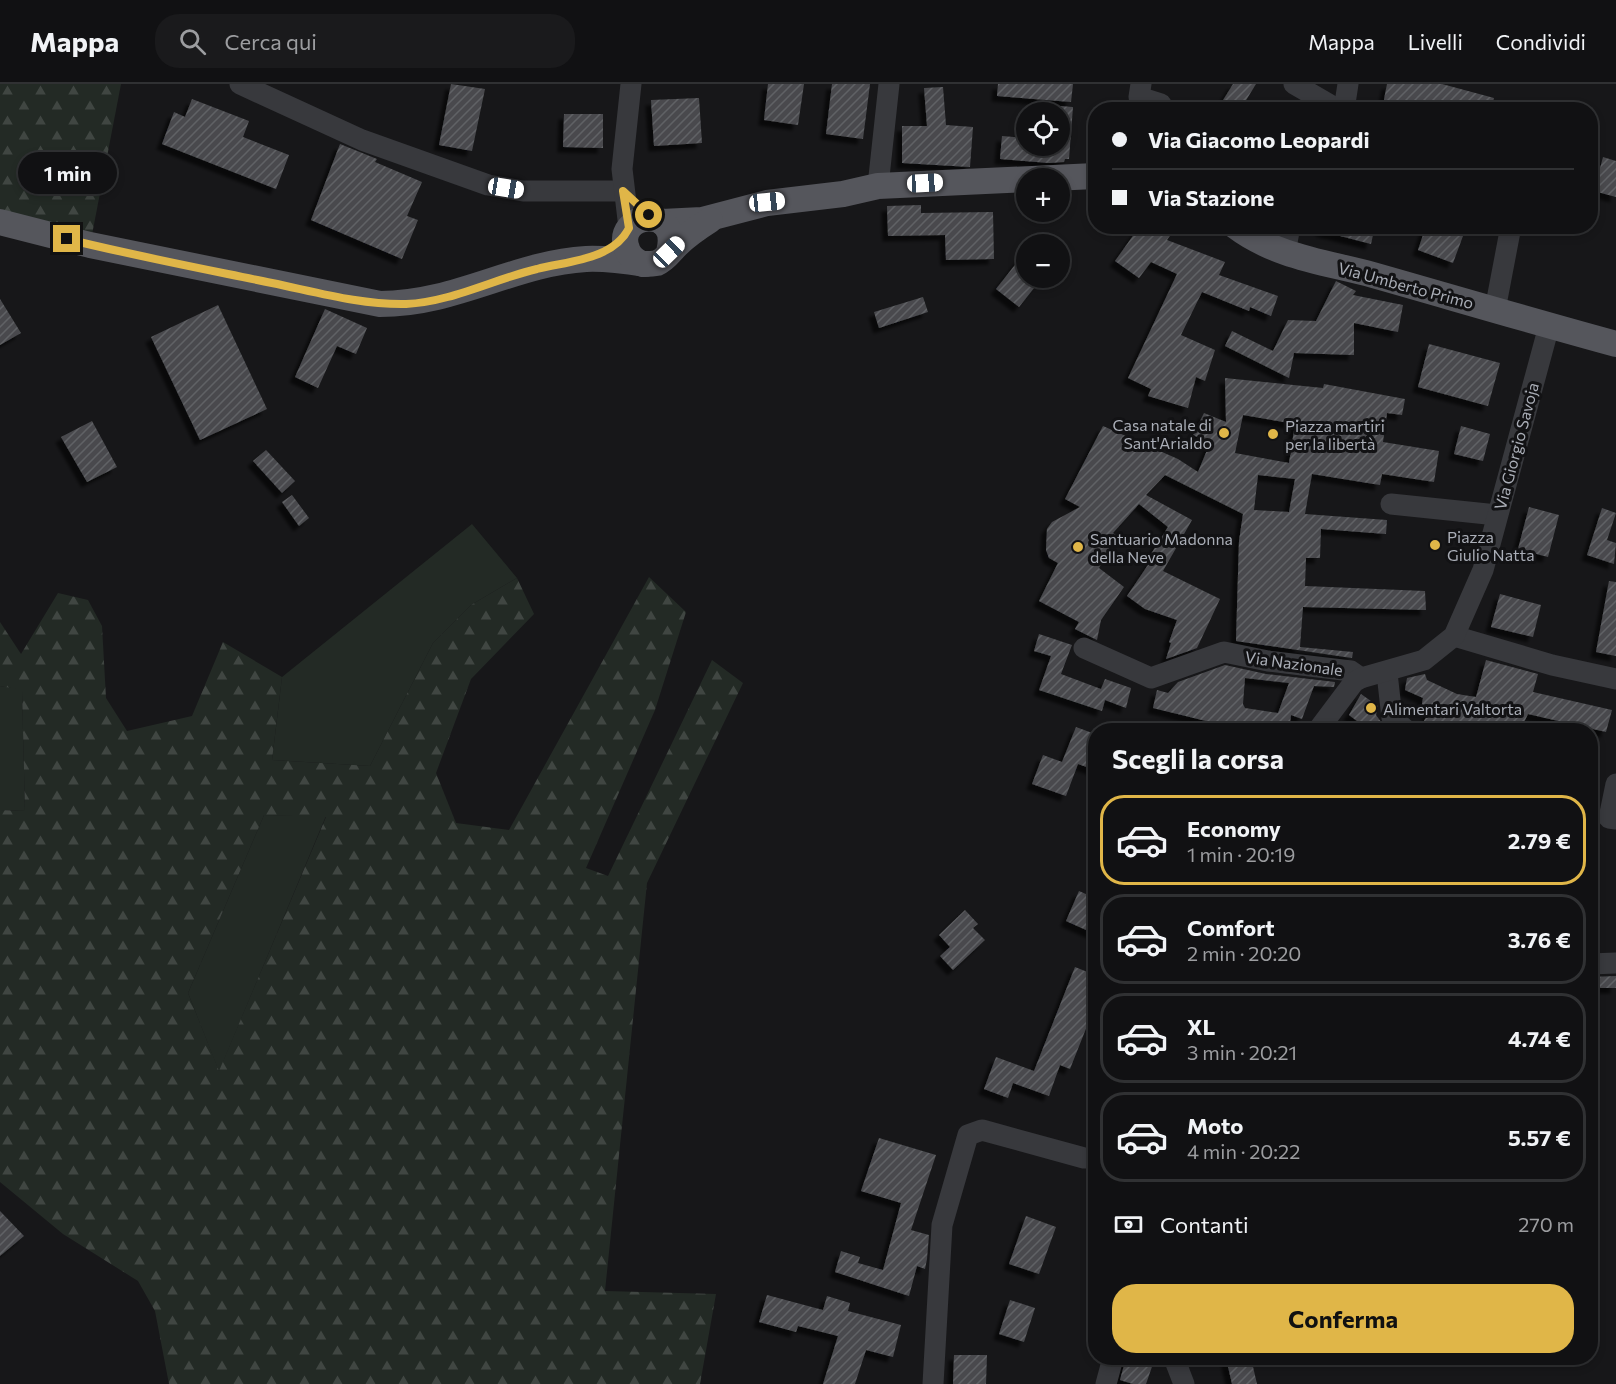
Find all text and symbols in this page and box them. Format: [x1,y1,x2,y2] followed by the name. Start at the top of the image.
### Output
[155,14,575,68] search box
[30,24,119,58] text: Mappa
[176,25,209,58] icon: search
[224,28,317,55] text: Cerca qui
[1308,29,1375,54] text: Mappa
[1408,29,1463,54] text: Livelli
[1496,29,1586,54] text: Condividi
[1016,102,1070,288] map controls
[1016,102,1070,156] button: locate
[1148,126,1370,153] text: Via Giacomo Leopardi
[17,152,116,194] callout: 1 min
[44,161,91,185] text: 1 min
[1016,168,1070,222] button: +
[907,173,943,193] car
[487,176,525,200] car
[1148,184,1274,211] text: Via Stazione
[748,191,786,213] car
[635,201,662,228] route start
[53,225,80,252] route end
[650,233,688,271] car
[1016,234,1070,288] button: −
[1336,258,1476,312] street label: Via Umberto Primo
[1490,380,1542,512] street label: Via Giorgio Savoja
[1113,415,1212,452] place label: Casa natale di Sant'Arialdo
[1285,416,1385,453] place label: Piazza martiri per la libertà
[1217,426,1231,440] marker: Casa natale di Sant'Arialdo
[1266,427,1280,441] marker: Piazza martiri per la libertà
[1447,527,1535,564] place label: Piazza Giulio Natta
[1090,529,1233,566] place label: Santuario Madonna della Neve
[1428,538,1442,552] marker: Piazza Giulio Natta
[1071,540,1085,554] marker: Santuario Madonna della Neve
[1244,647,1344,679] street label: Via Nazionale
[1383,699,1522,718] place label: Alimentari Valtorta
[1364,701,1378,715] marker: Alimentari Valtorta
[1112,742,1284,775] text: Scegli la corsa
[1115,813,1169,867] icon: car
[1187,815,1281,842] text: Economy
[1508,827,1571,854] text: 2.79 €
[1187,842,1295,866] text: 1 min · 20:19
[1115,912,1169,966] icon: car
[1187,914,1275,941] text: Comfort
[1508,926,1571,953] text: 3.76 €
[1187,941,1301,965] text: 2 min · 20:20
[1115,1011,1169,1065] icon: car
[1187,1013,1215,1040] text: XL
[1508,1025,1571,1052] text: 4.74 €
[1187,1040,1297,1064] text: 3 min · 20:21
[1115,1110,1169,1164] icon: car
[1187,1112,1243,1139] text: Moto
[1508,1124,1571,1151] text: 5.57 €
[1187,1139,1300,1163] text: 4 min · 20:22
[1112,1208,1145,1241] icon: cash
[1160,1211,1249,1238] text: Contanti
[1518,1212,1574,1236] text: 270 m
[1112,1284,1574,1353] button: Conferma

